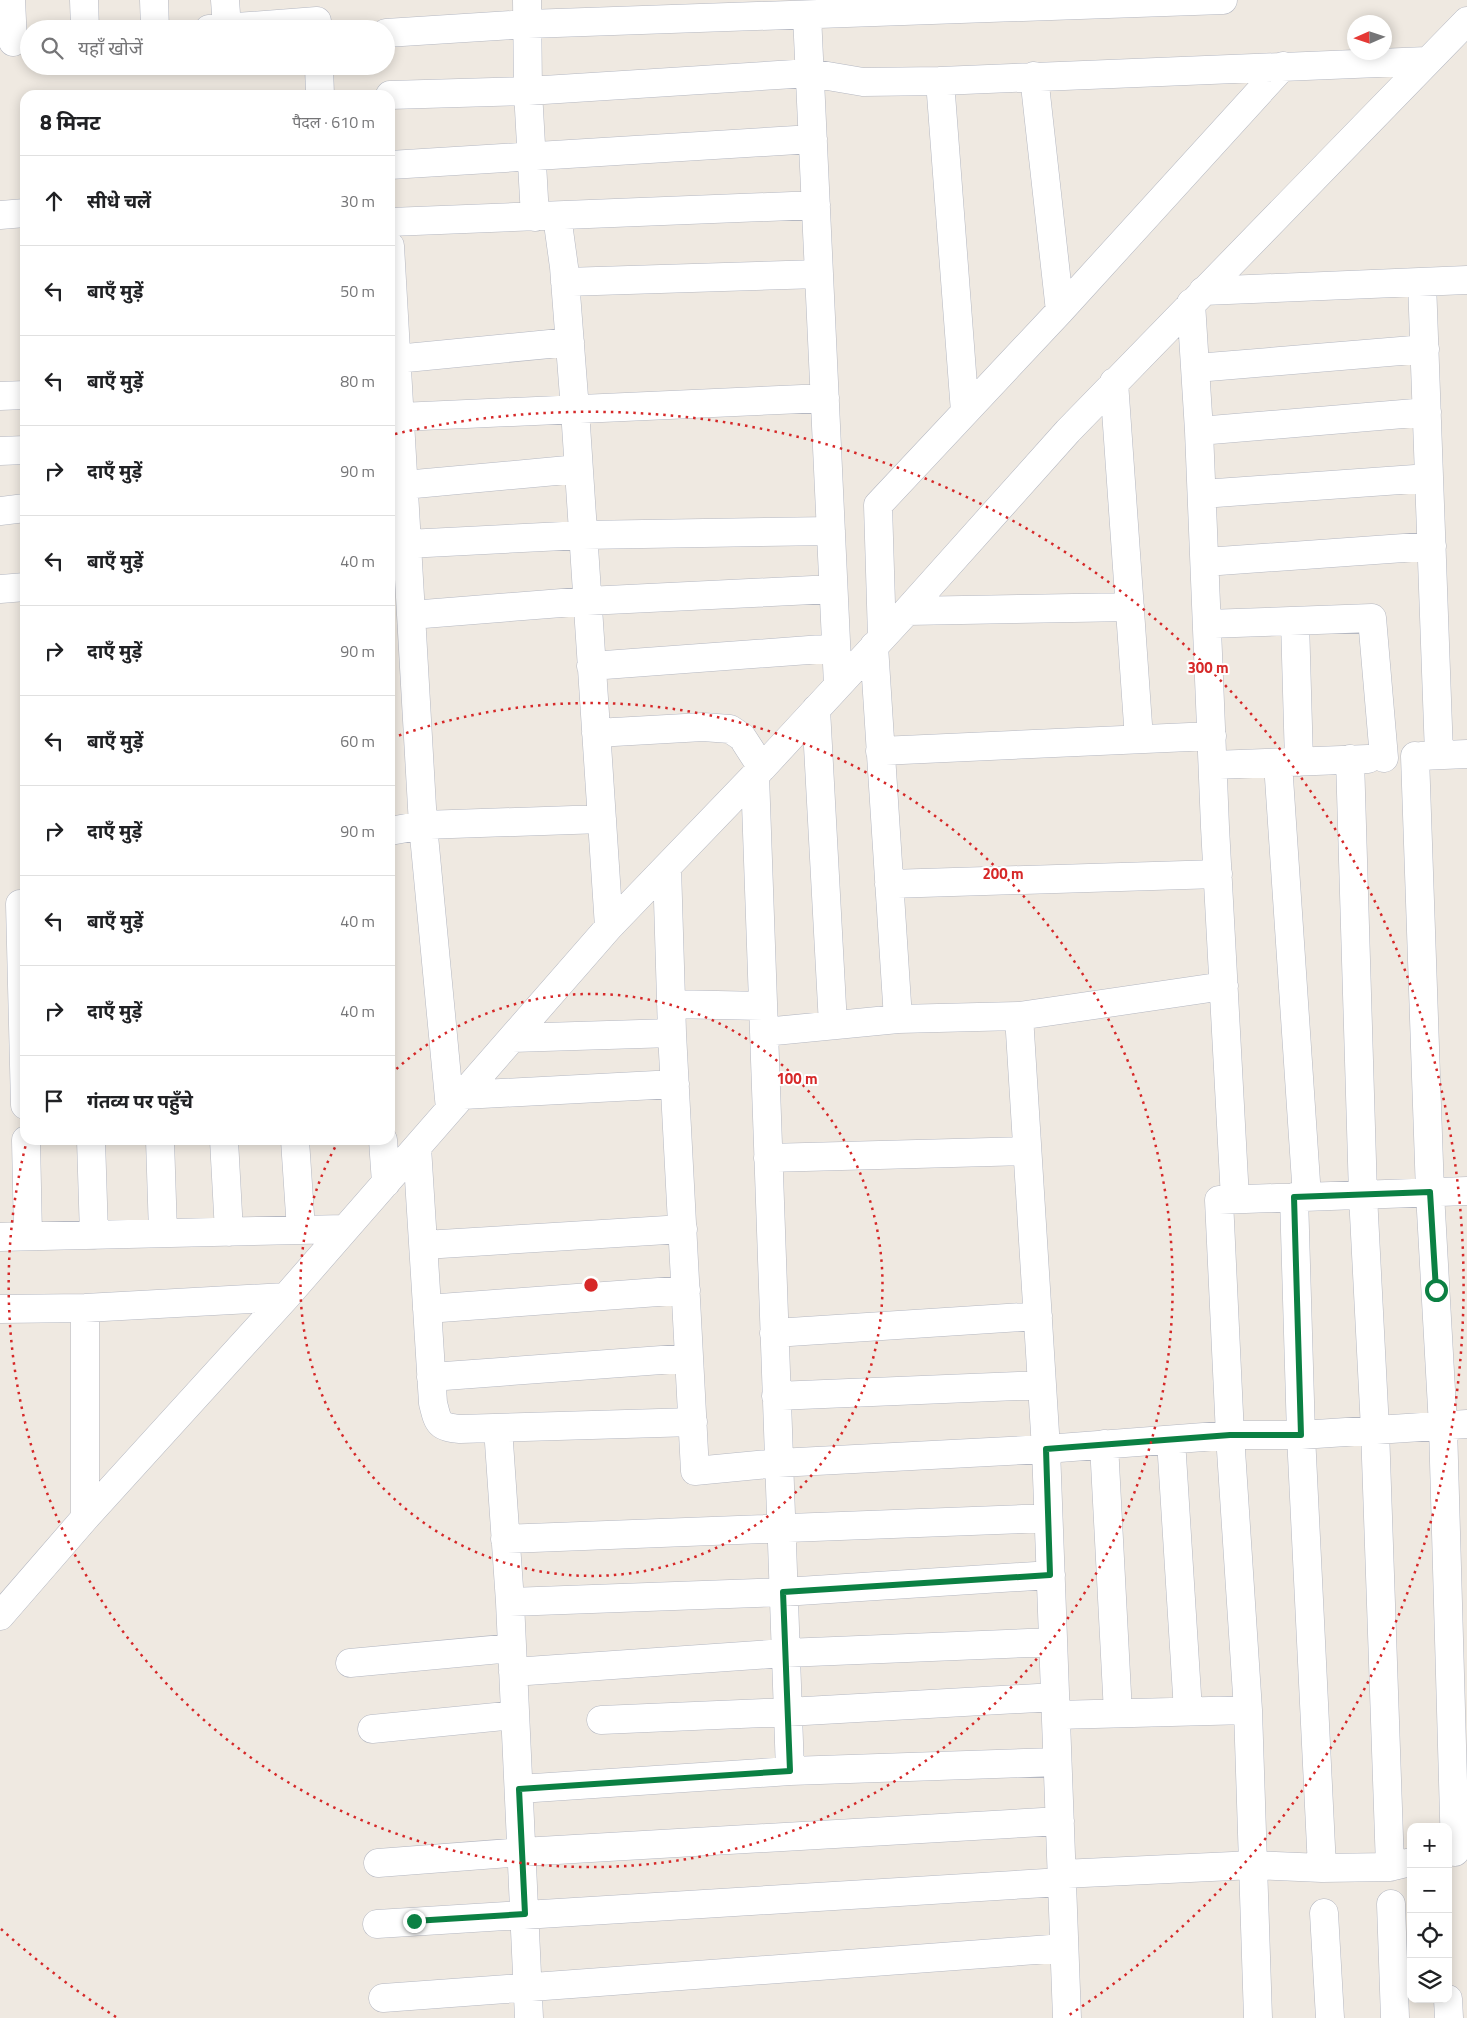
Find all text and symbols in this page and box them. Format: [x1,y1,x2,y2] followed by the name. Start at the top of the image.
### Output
[1347,15,1392,60] north arrow
[20,20,395,75] search box
[78,33,143,62] text: यहाँ खोजें
[38,34,66,62] icon: search
[40,106,100,138] text: 8 मिनट
[292,110,375,134] text: पैदल · 610 m
[87,186,151,215] text: सीधे चलें
[40,187,68,215] icon: ahead
[340,189,375,213] text: 30 m
[87,276,143,305] text: बाएँ मुड़ें
[40,277,68,305] icon: left
[340,279,375,303] text: 50 m
[87,366,143,395] text: बाएँ मुड़ें
[40,367,68,395] icon: left
[340,369,375,393] text: 80 m
[87,456,142,485] text: दाएँ मुड़ें
[40,457,68,485] icon: right
[340,459,375,483] text: 90 m
[87,546,143,575] text: बाएँ मुड़ें
[40,547,68,575] icon: left
[340,549,375,573] text: 40 m
[87,636,142,665] text: दाएँ मुड़ें
[40,637,68,665] icon: right
[340,639,375,663] text: 90 m
[1187,656,1229,679] text: 300 m
[87,726,143,755] text: बाएँ मुड़ें
[40,727,68,755] icon: left
[340,729,375,753] text: 60 m
[87,816,142,845] text: दाएँ मुड़ें
[40,817,68,845] icon: right
[340,819,375,843] text: 90 m
[982,862,1024,885] text: 200 m
[87,906,143,935] text: बाएँ मुड़ें
[40,907,68,935] icon: left
[340,909,375,933] text: 40 m
[87,996,142,1025] text: दाएँ मुड़ें
[40,997,68,1025] icon: right
[340,999,375,1023] text: 40 m
[776,1067,818,1090] text: 100 m
[87,1086,193,1115] text: गंतव्य पर पहुँचे
[40,1087,68,1115] icon: arrive
[582,1276,600,1294] centre of rings
[1425,1279,1448,1302] route start
[1407,1823,1452,2003] map controls
[1407,1823,1452,1868] button: +
[1407,1868,1452,1913] button: −
[403,1910,426,1933] route end
[1407,1913,1452,1958] button: locate
[1407,1958,1452,2003] button: layers

